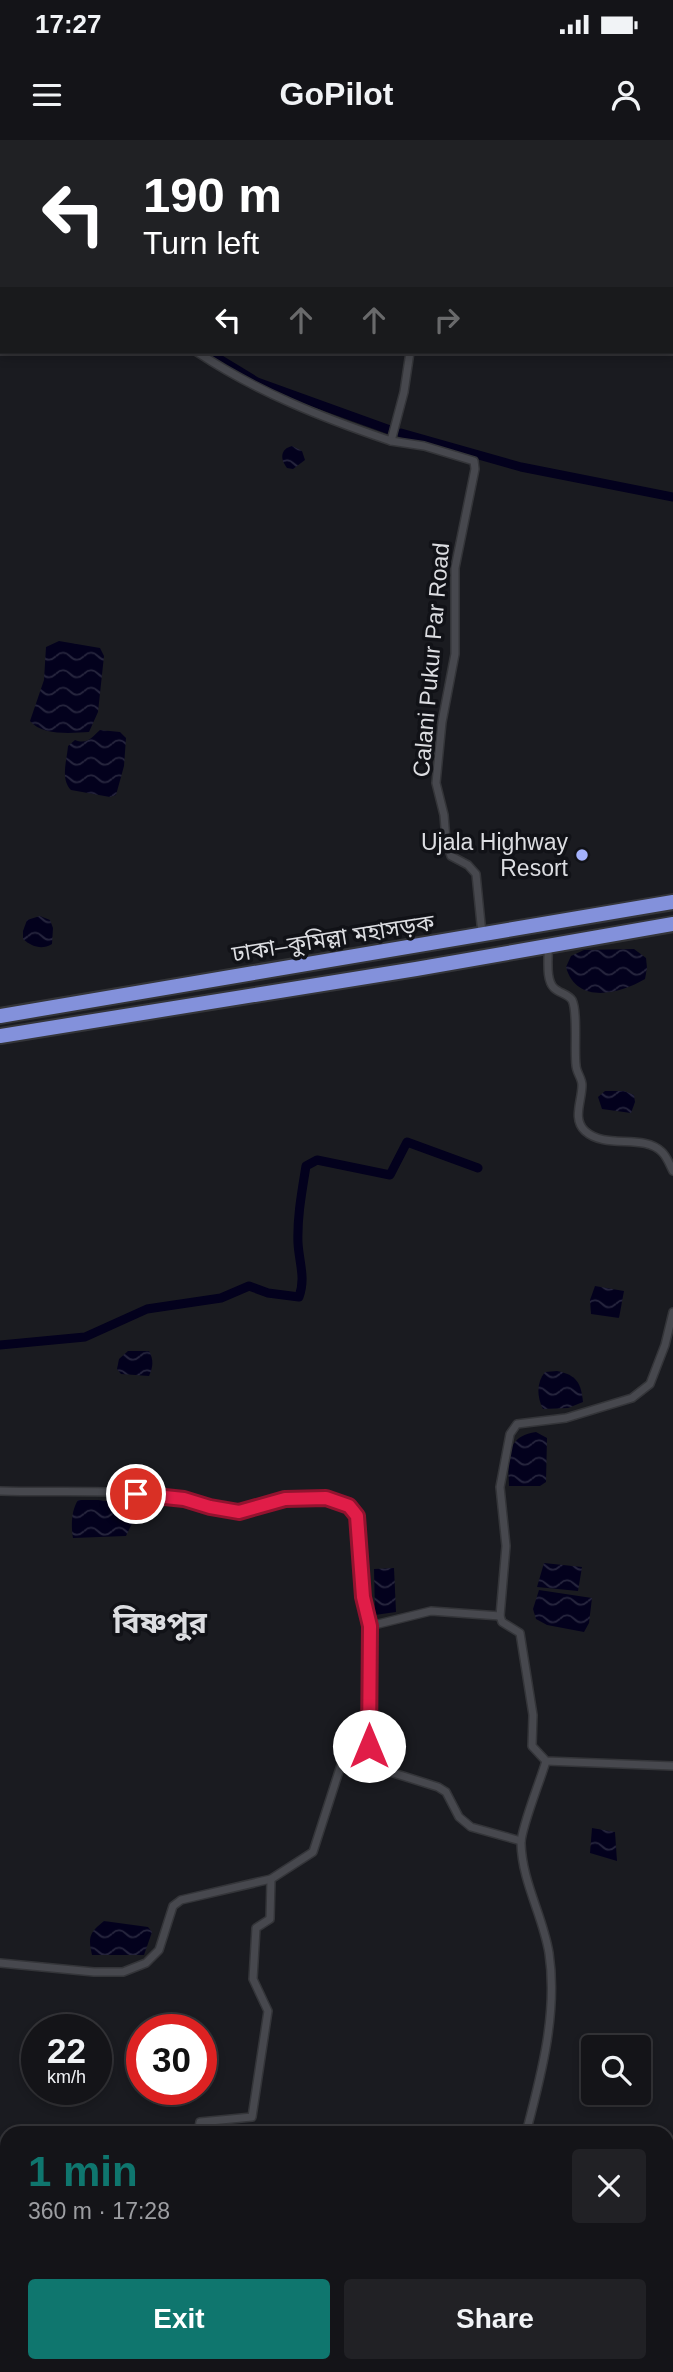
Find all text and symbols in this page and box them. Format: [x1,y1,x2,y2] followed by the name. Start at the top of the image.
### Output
[35,9,102,39] text: 17:27
[28,76,66,114] icon: menu
[280,76,393,112] text: GoPilot
[607,76,645,114] icon: person
[28,168,119,259] icon: left
[143,168,282,222] text: 190 m
[143,225,259,261] text: Turn left
[209,301,247,339] icon: left
[282,301,320,339] icon: ahead
[355,301,393,339] icon: ahead
[428,301,466,339] icon: right
[408,542,454,778] street label: Calani Pukur Par Road
[421,829,569,881] place label: Ujala Highway Resort
[574,847,590,863] marker: Ujala Highway Resort
[229,909,437,968] street label: ঢাকা–কুমিল্লা মহাসড়ক
[106,1464,166,1524] pin
[117,1475,155,1513] icon: arrive
[112,1605,208,1641] district label: বিষ্ণপুর
[332,1709,406,1783] position arrow
[126,2014,217,2105] speed limit sign: 30
[47,2031,86,2070] text: 22
[581,2035,651,2105] map controls
[581,2035,651,2105] button: search
[47,2067,86,2087] text: km/h
[28,2148,138,2195] text: 1 min
[572,2149,646,2223] button: close
[28,2198,170,2224] text: 360 m · 17:28
[28,2279,330,2359] button: Exit
[344,2279,646,2359] button: Share

